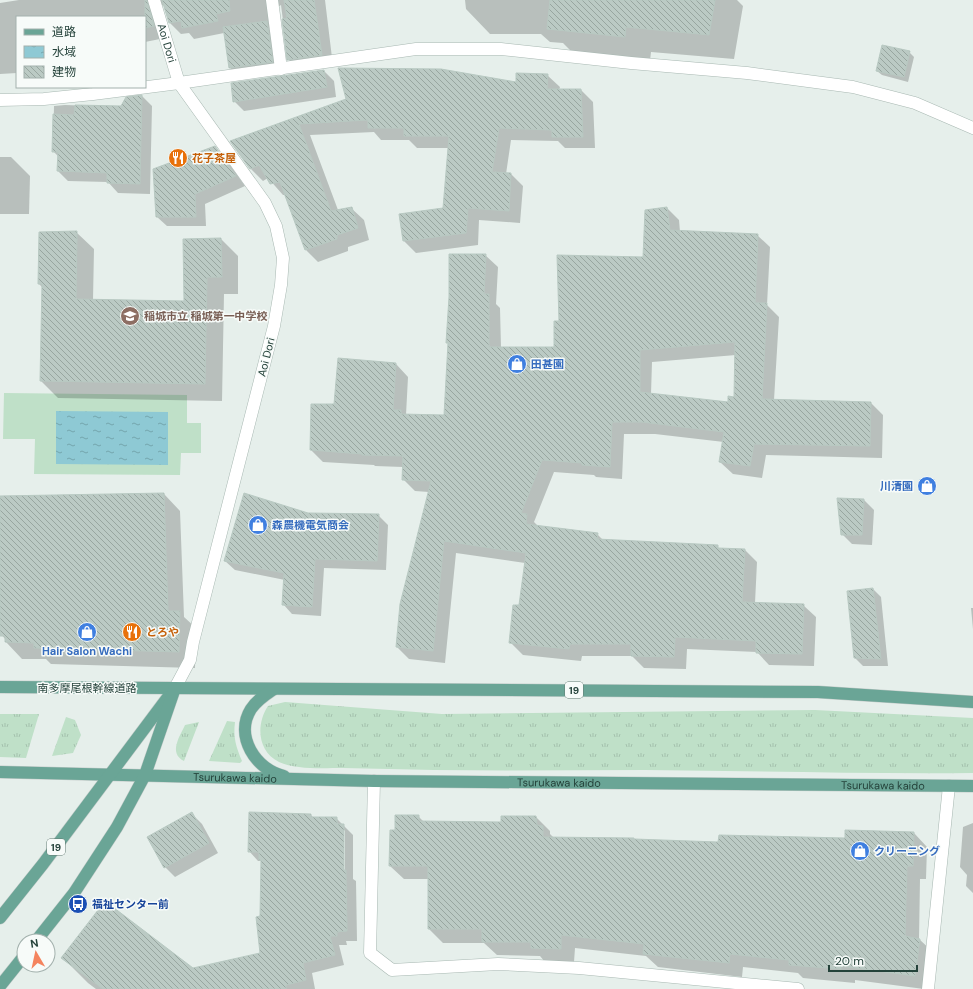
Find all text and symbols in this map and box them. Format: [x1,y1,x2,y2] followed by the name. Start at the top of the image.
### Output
[16,16,146,88] legend
[155,22,179,64] street label: Aoi Dori
[52,24,76,40] text: 道路
[52,44,76,60] text: 水域
[52,64,76,80] text: 建物
[167,147,189,169] restaurant icon: 花子茶屋
[192,151,236,165] place label: 花子茶屋
[119,305,141,327] school or university icon: 稲城市立 稲城第一中学校
[144,309,268,323] place label: 稲城市立 稲城第一中学校
[254,336,278,378] street label: Aoi Dori
[506,353,528,375] shop icon: 田甚園
[531,357,564,371] place label: 田甚園
[916,475,938,497] shop icon: 川清園
[880,479,913,493] place label: 川清園
[247,514,269,536] shop icon: 森農機電気商会
[272,518,349,532] place label: 森農機電気商会
[76,621,98,643] shop icon: Hair Salon Wachi
[121,621,143,643] restaurant icon: とろや
[146,625,179,639] place label: とろや
[42,644,132,658] place label: Hair Salon Wachi
[38,681,137,695] street label: 南多摩尾根幹線道路
[565,682,583,698] road number: 19
[193,770,277,786] street label: Tsurukawa kaido
[517,775,601,790] street label: Tsurukawa kaido
[841,778,925,793] street label: Tsurukawa kaido
[47,839,65,855] road number: 19
[849,840,871,862] shop icon: クリーニング
[874,844,940,858] place label: クリーニング
[67,893,89,915] bus stop icon: 福祉センター前
[92,897,169,911] place label: 福祉センター前
[16,933,56,973] north arrow
[29,936,39,951] text: N
[829,947,917,973] scale bar
[835,953,864,969] text: 20 m

